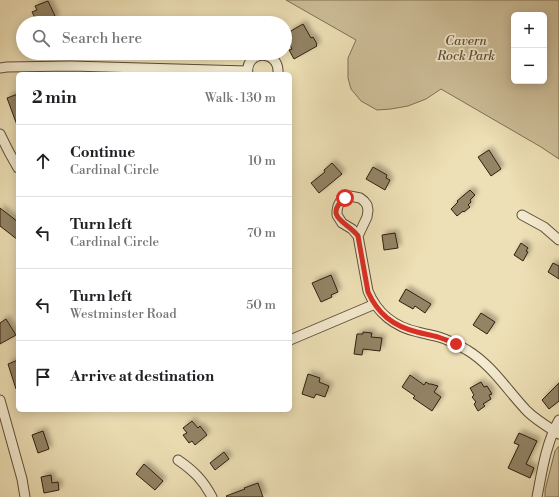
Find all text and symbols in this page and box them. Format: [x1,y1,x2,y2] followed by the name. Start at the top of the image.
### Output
[511,12,547,84] map controls
[511,12,547,48] button: +
[16,16,292,60] search box
[30,27,52,49] icon: search
[62,29,142,48] text: Search here
[436,33,495,64] park label: Cavern Rock Park
[511,48,547,84] button: −
[32,87,77,109] text: 2 min
[205,90,276,106] text: Walk · 130 m
[70,143,135,162] text: Continue
[32,150,54,172] icon: ahead
[248,153,276,169] text: 10 m
[70,162,159,178] text: Cardinal Circle
[336,189,354,207] route start
[70,215,132,234] text: Turn left
[32,222,54,244] icon: left
[247,225,276,241] text: 70 m
[70,234,159,250] text: Cardinal Circle
[70,287,132,306] text: Turn left
[32,294,54,316] icon: left
[246,297,276,313] text: 50 m
[70,306,177,322] text: Westminster Road
[447,335,465,353] route end
[32,366,54,388] icon: arrive
[70,367,214,386] text: Arrive at destination

